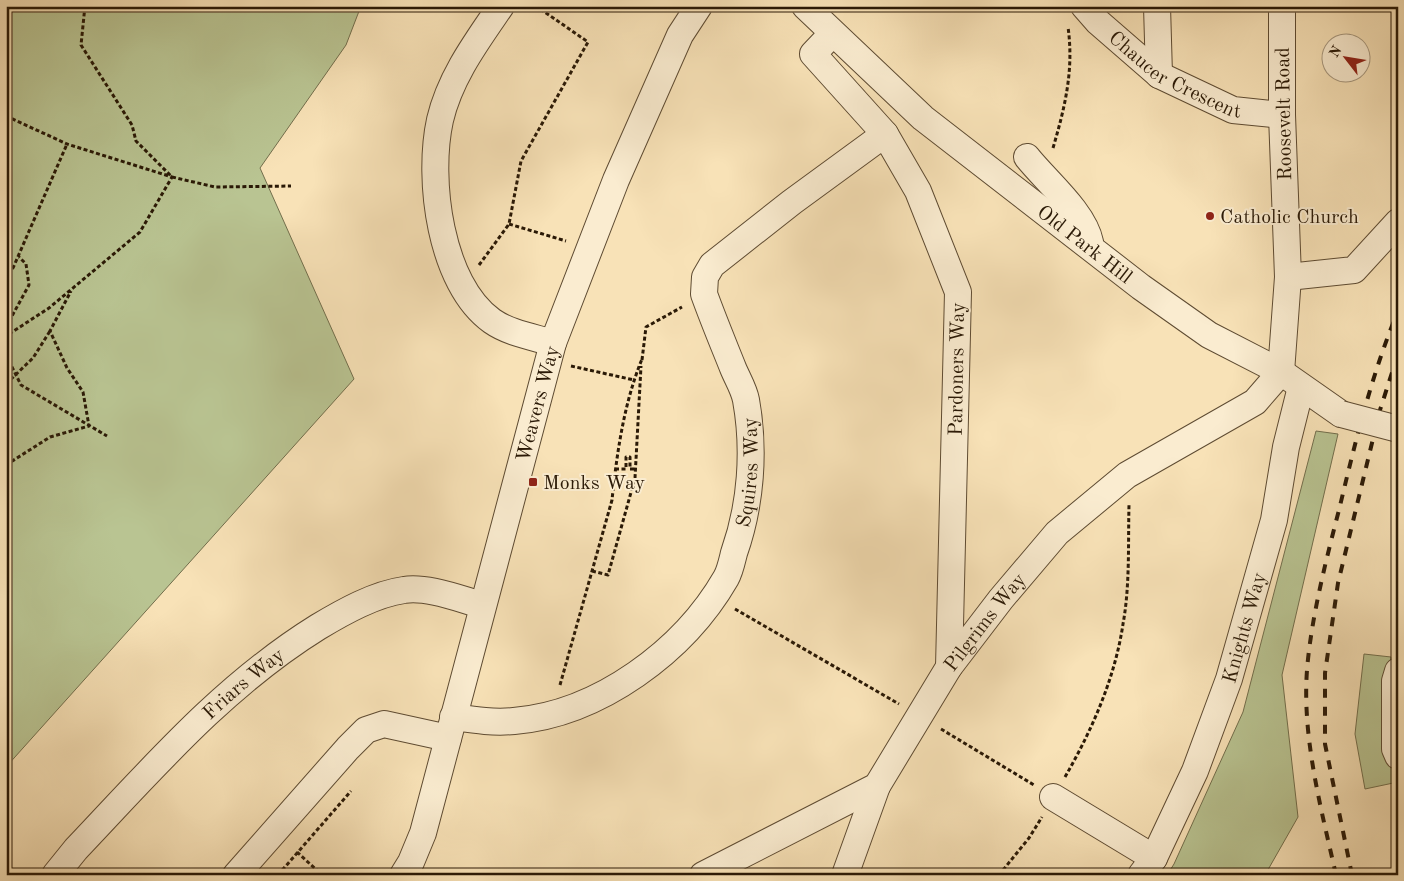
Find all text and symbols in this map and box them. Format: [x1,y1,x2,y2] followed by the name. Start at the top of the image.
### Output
[1104,28,1242,123] street label: Chaucer Crescent
[1322,32,1372,82] north arrow
[1327,43,1345,60] text: N
[1274,47,1296,181] street label: Roosevelt Road
[1033,202,1135,288] street label: Old Park Hill
[1220,208,1359,228] place label: Catholic Church
[1204,210,1216,222] marker: Catholic Church
[947,302,969,436] street label: Pardoners Way
[514,343,564,464] street label: Weavers Way
[734,416,763,529] street label: Squires Way
[543,474,645,494] place label: Monks Way
[527,476,539,488] marker: Monks Way
[941,570,1031,676] street label: Pilgrims Way
[1220,570,1271,686] street label: Knights Way
[200,645,289,724] street label: Friars Way

